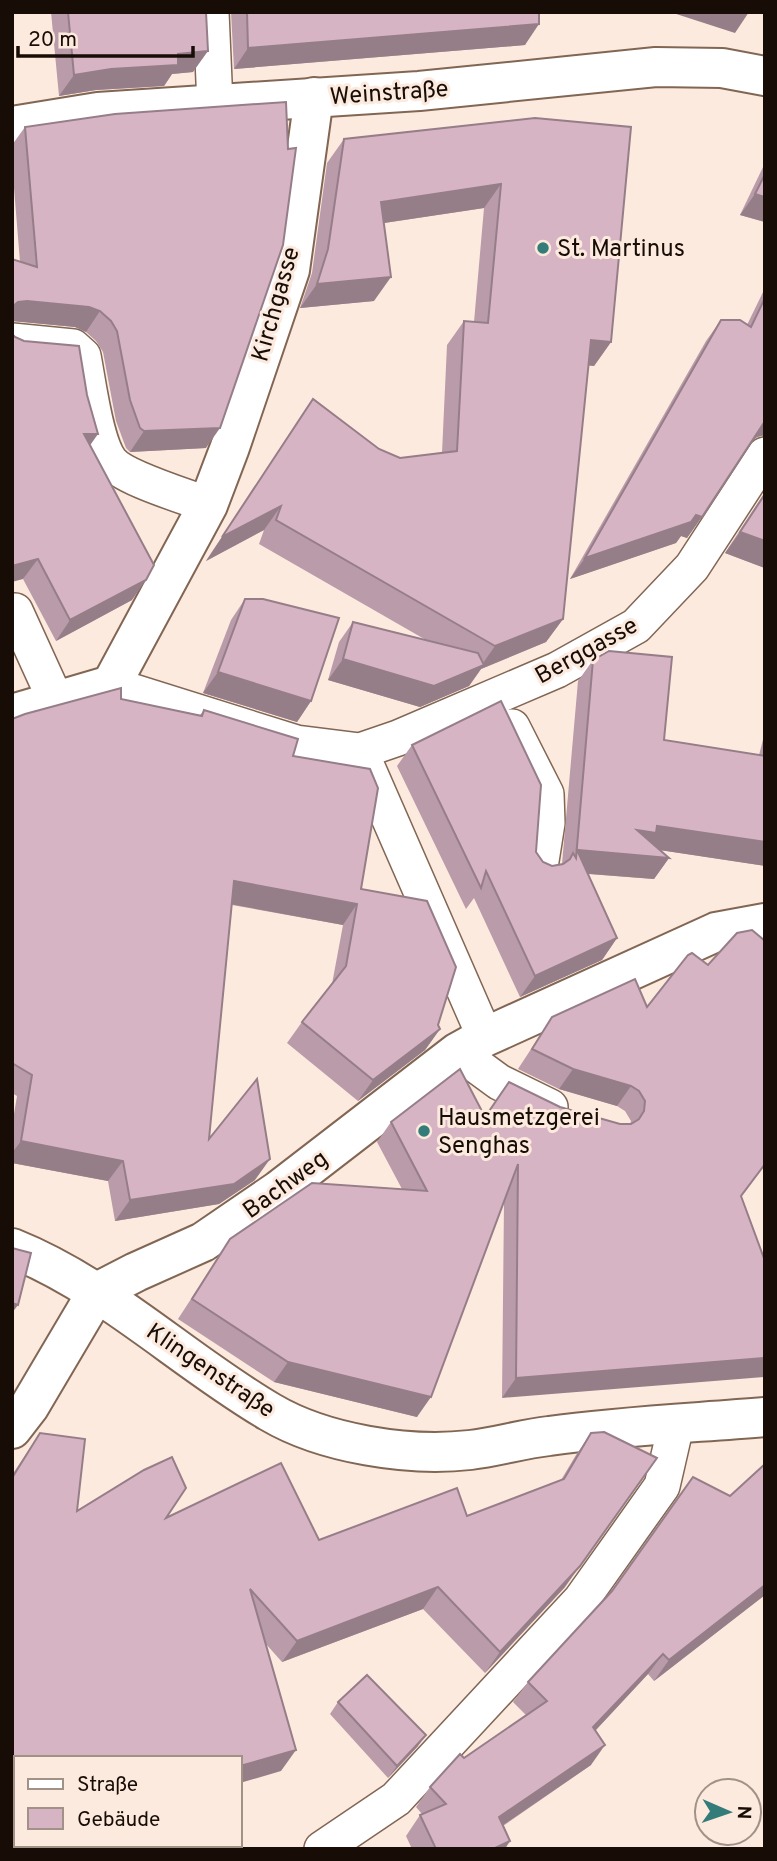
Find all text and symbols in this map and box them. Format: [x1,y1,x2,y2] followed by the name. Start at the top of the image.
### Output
[18,14,192,58] scale bar
[28,27,77,54] text: 20 m
[329,75,450,113] street label: Weinstraße
[557,235,685,265] place label: St. Martinus
[535,240,551,256] marker: St. Martinus
[246,244,308,365] street label: Kirchgasse
[530,611,644,692] street label: Berggasse
[438,1104,600,1162] place label: Hausmetzgerei Senghas
[416,1123,432,1139] marker: Hausmetzgerei Senghas
[238,1145,335,1227] street label: Bachweg
[140,1318,280,1426] street label: Klingenstraße
[14,1756,242,1847] legend
[77,1772,138,1799] text: Straße
[693,1777,763,1847] north arrow
[731,1805,755,1820] text: N
[77,1807,160,1834] text: Gebäude

